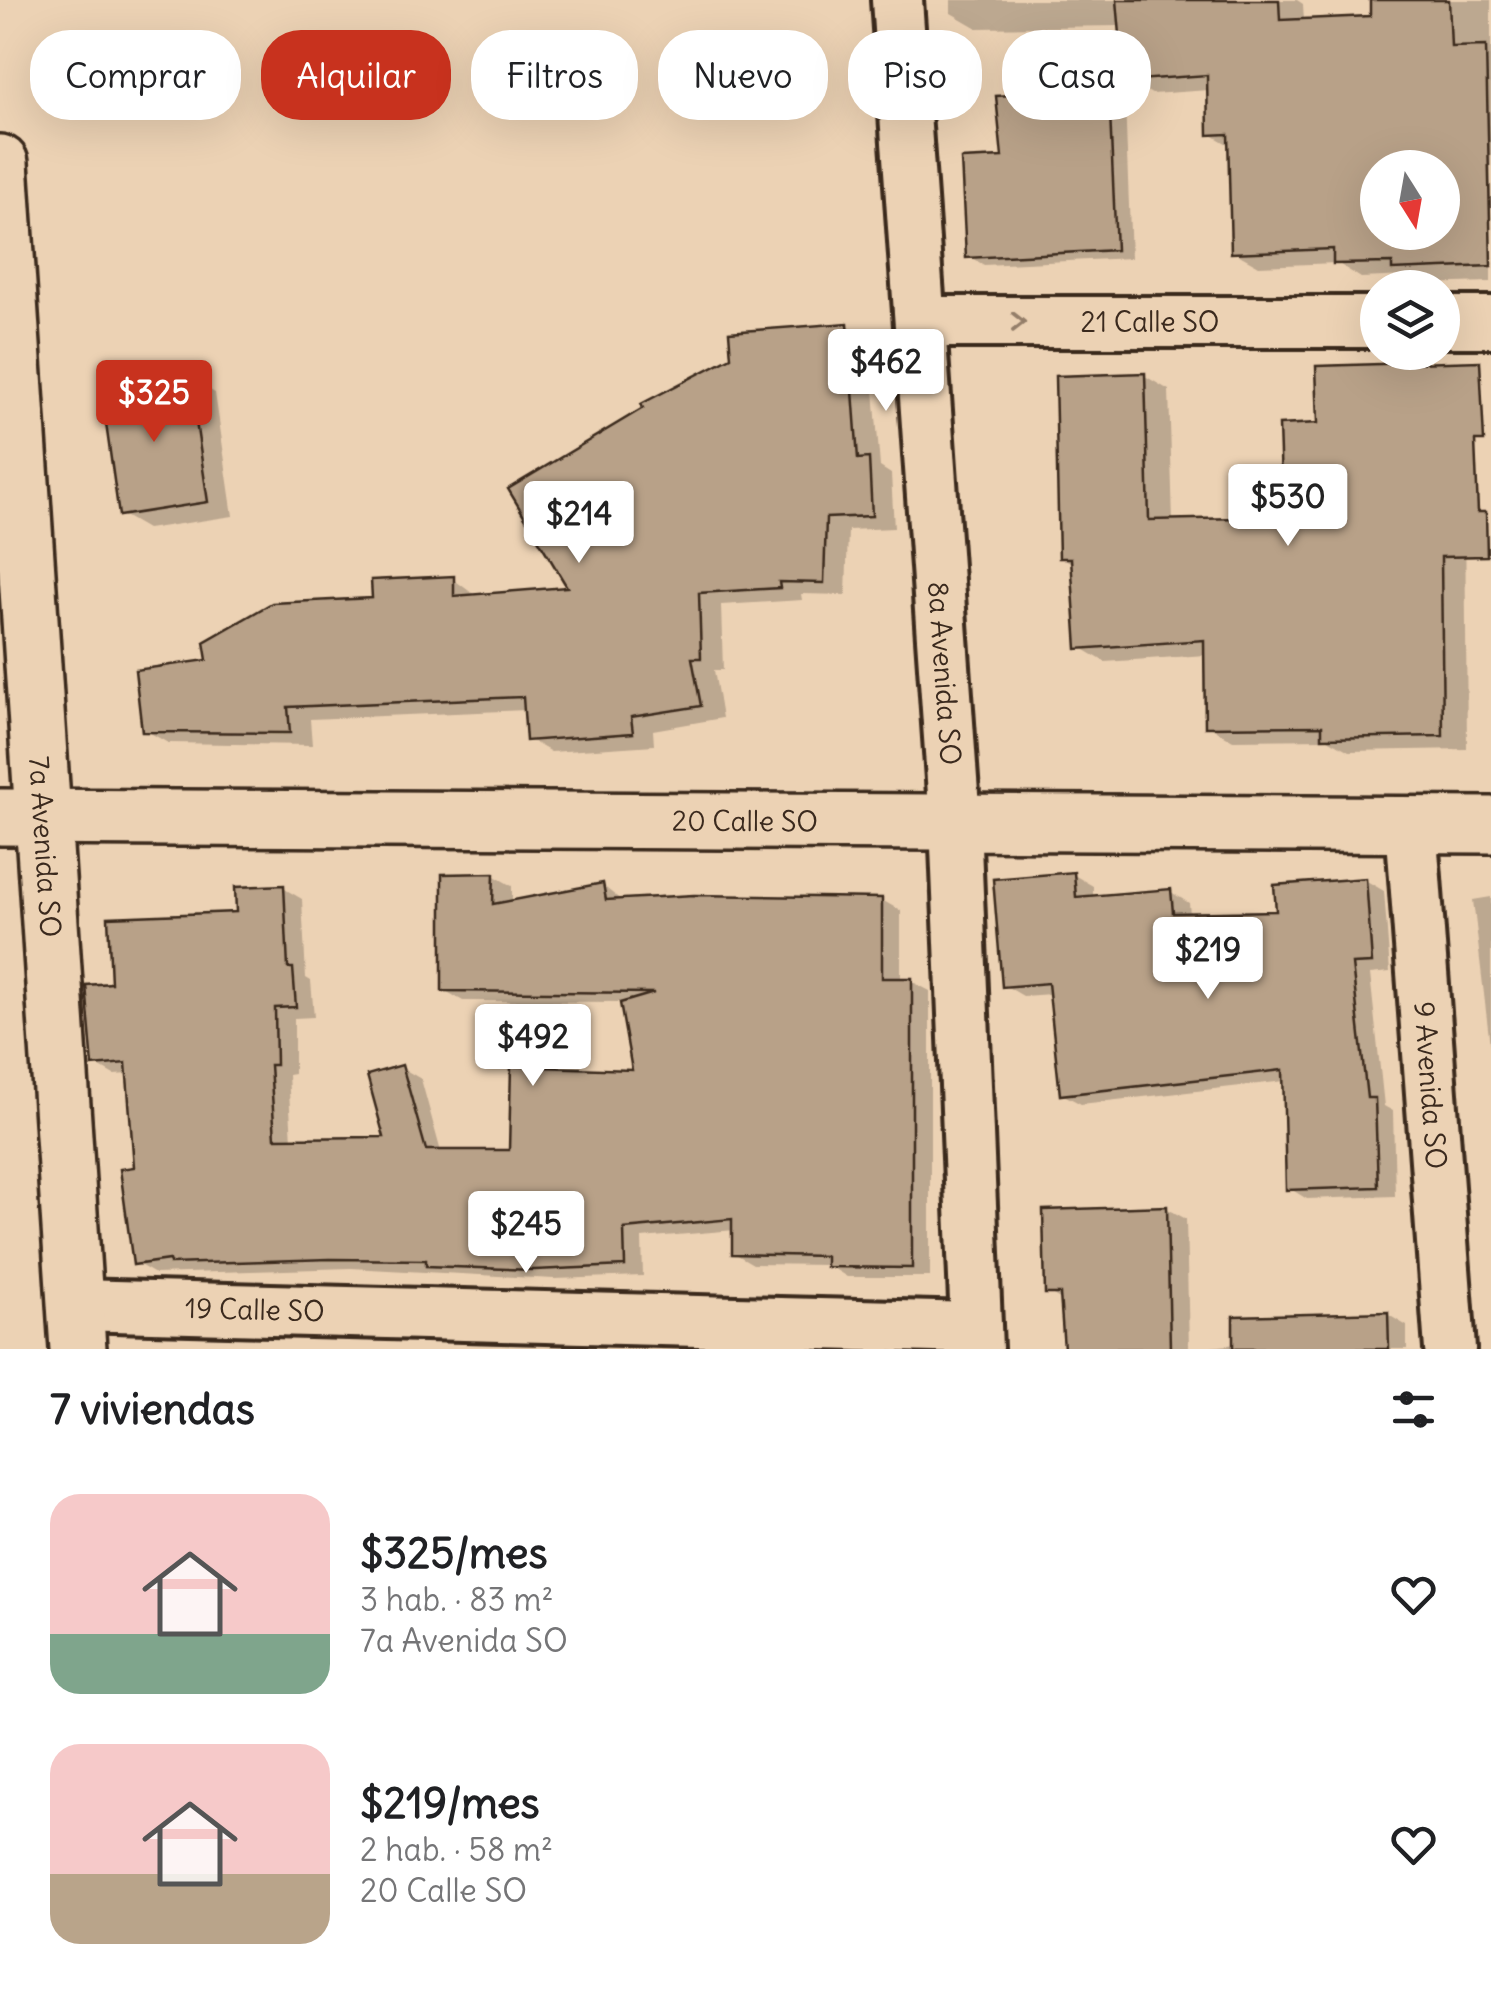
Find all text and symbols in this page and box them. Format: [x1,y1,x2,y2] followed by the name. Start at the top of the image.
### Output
[30,30,241,120] chip: Comprar
[261,30,451,120] chip: Alquilar
[471,30,638,120] chip: Filtros
[658,30,828,120] chip: Nuevo
[848,30,982,120] chip: Piso
[1002,30,1151,120] chip: Casa
[1360,150,1460,250] north arrow
[1360,150,1460,370] map controls
[1360,270,1460,370] button: layers
[1081,304,1219,340] street label: 21 Calle SO
[1010,311,1026,333] one-way arrow
[827,329,945,414] pin: $462
[850,341,922,382] text: $462
[95,360,213,445] pin: $325
[118,372,190,413] text: $325
[1229,464,1347,549] pin: $530
[1250,476,1326,517] text: $530
[520,481,638,566] pin: $214
[546,493,612,534] text: $214
[920,580,969,766] street label: 8a Avenida SO
[21,755,69,938] street label: 7a Avenida SO
[672,803,818,839] street label: 20 Calle SO
[1149,917,1267,1002] pin: $219
[1175,929,1241,970] text: $219
[1406,1000,1455,1170] street label: 9 Avenida SO
[474,1004,592,1089] pin: $492
[497,1016,569,1057] text: $492
[467,1191,585,1276] pin: $245
[490,1203,562,1244] text: $245
[185,1290,325,1329] street label: 19 Calle SO
[1386,1382,1441,1437] icon: filters
[50,1383,255,1435] text: 7 viviendas
[360,1527,548,1579] text: $325/mes
[130,1534,250,1654] icon: home
[1386,1567,1441,1622] icon: heart
[360,1579,553,1620] text: 3 hab. · 83 m²
[360,1620,568,1661] text: 7a Avenida SO
[360,1777,540,1829] text: $219/mes
[130,1784,250,1904] icon: home
[1386,1817,1441,1872] icon: heart
[360,1829,553,1870] text: 2 hab. · 58 m²
[360,1870,527,1911] text: 20 Calle SO

